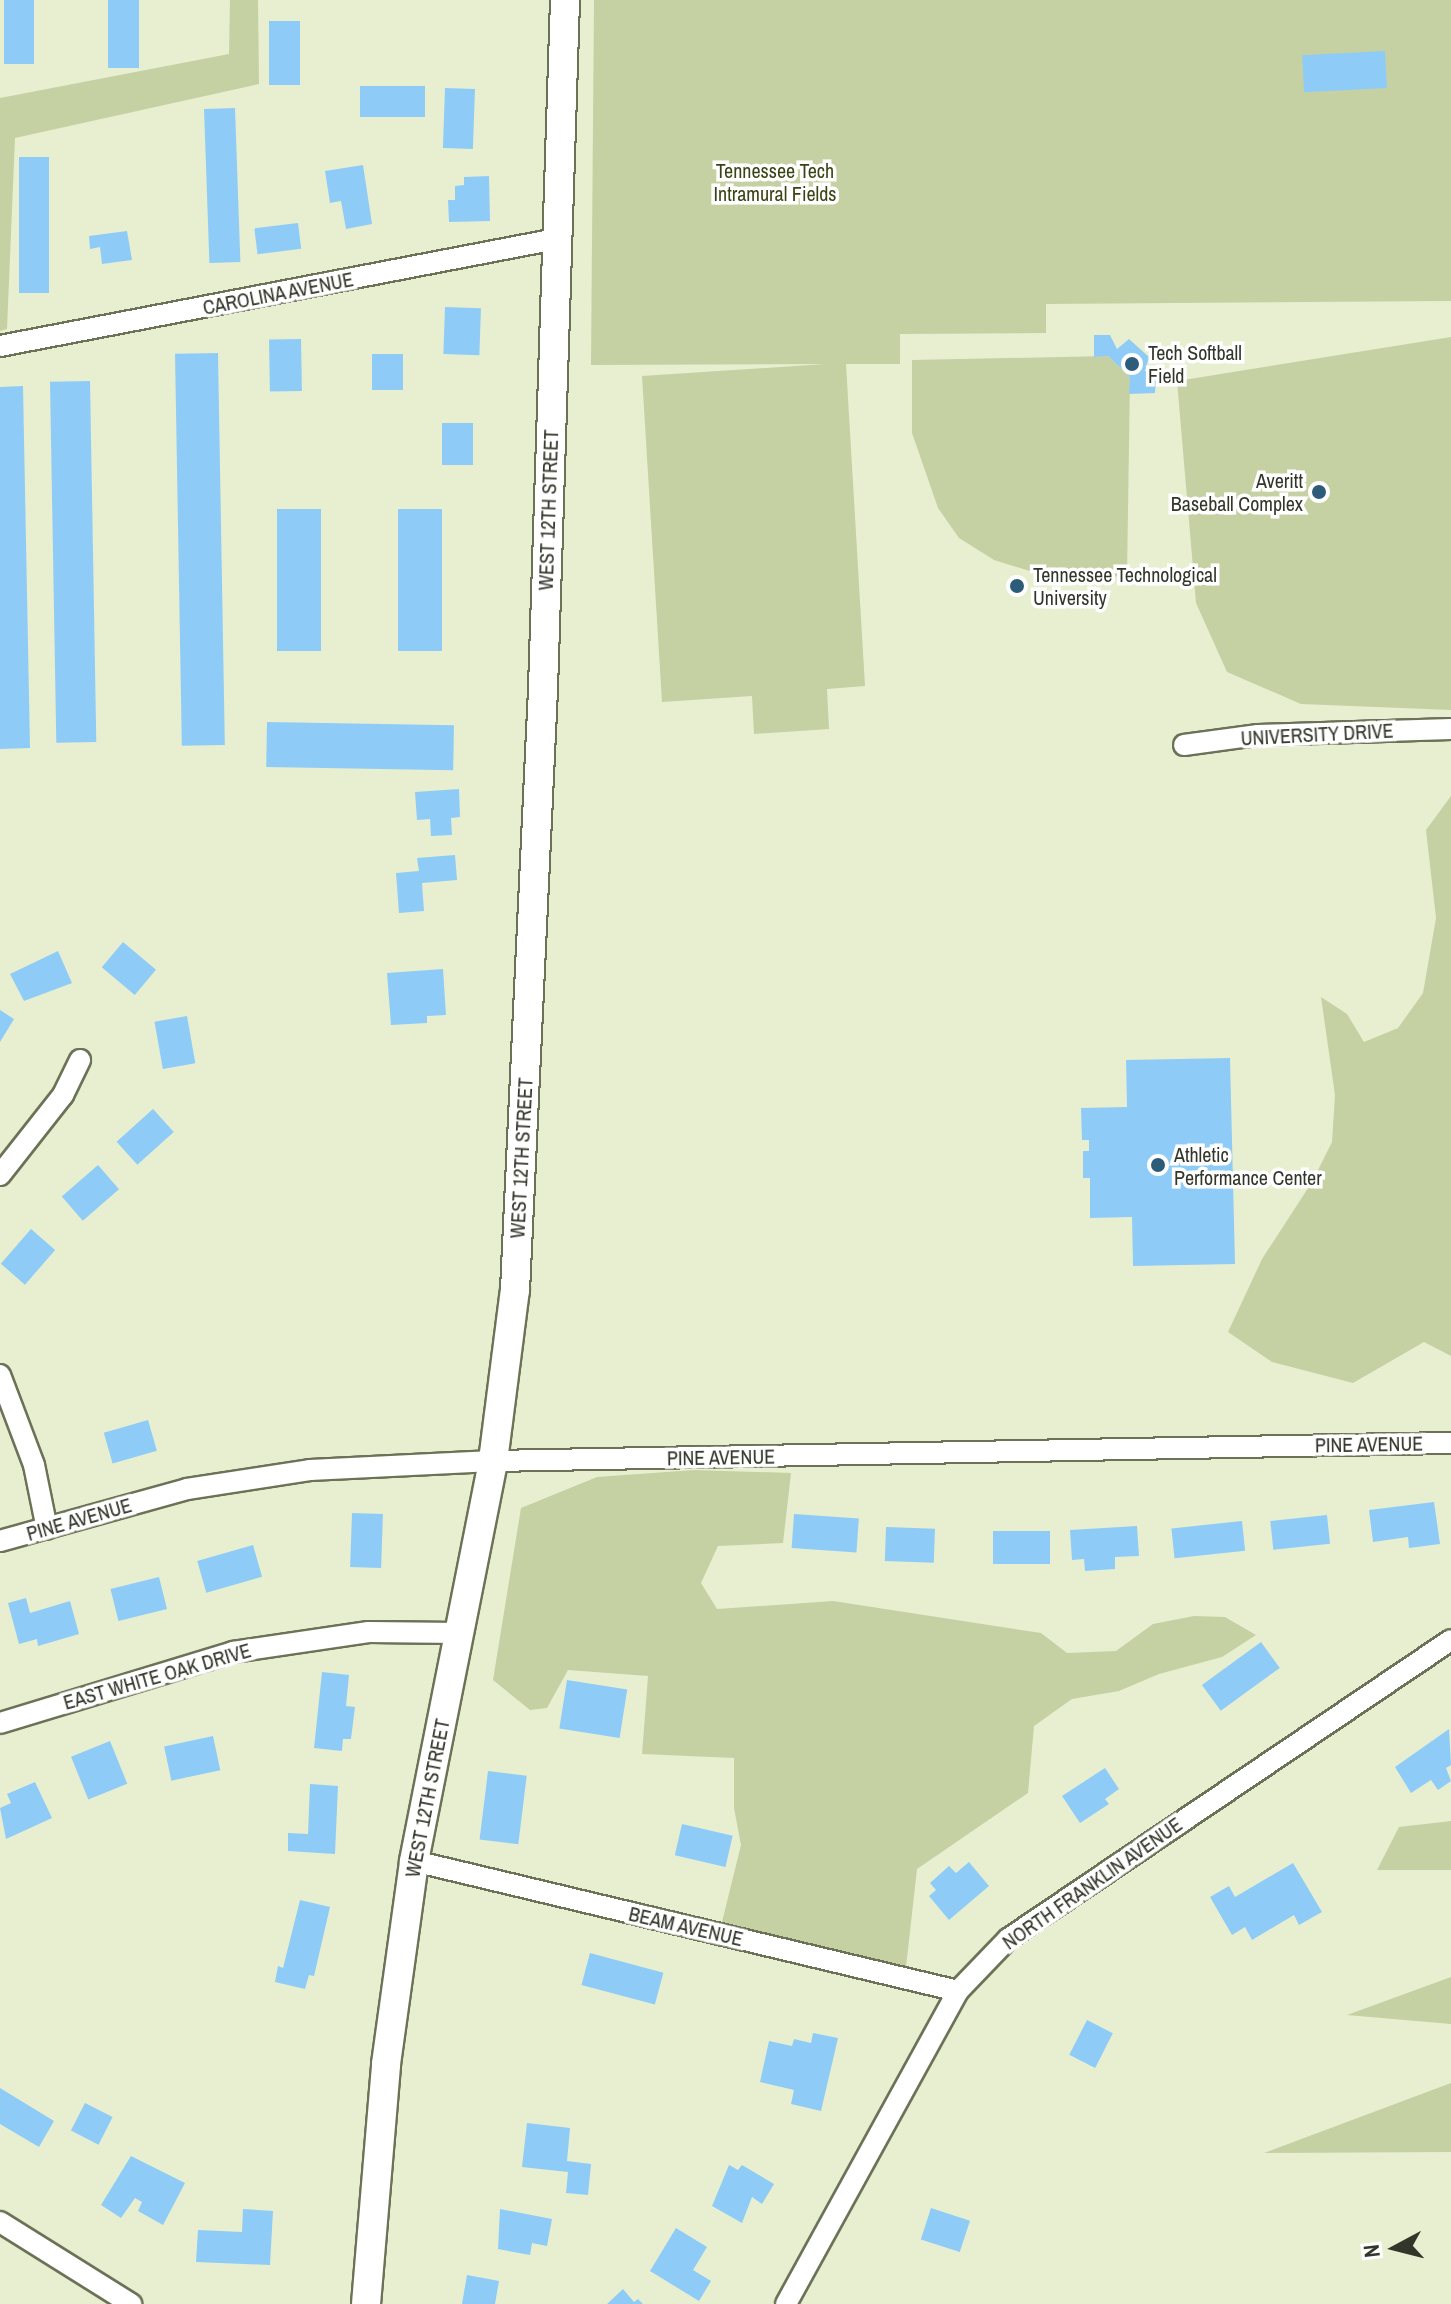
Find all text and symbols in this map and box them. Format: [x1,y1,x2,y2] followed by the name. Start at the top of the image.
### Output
[713,158,837,205] park label: Tennessee Tech Intramural Fields
[200,266,356,320] street label: CAROLINA AVENUE
[1148,340,1242,387] place label: Tech Softball Field
[1123,355,1141,373] marker: Tech Softball Field
[533,429,563,591] street label: WEST 12TH STREET
[1171,468,1303,515] place label: Averitt Baseball Complex
[1310,483,1328,501] marker: Averitt Baseball Complex
[1033,562,1217,609] place label: Tennessee Technological University
[1008,577,1026,595] marker: Tennessee Technological University
[1240,718,1394,750] street label: UNIVERSITY DRIVE
[505,1077,537,1239] street label: WEST 12TH STREET
[1174,1142,1322,1189] place label: Athletic Performance Center
[1149,1156,1167,1174] marker: Athletic Performance Center
[1314,1431,1424,1457] street label: PINE AVENUE
[666,1444,776,1470] street label: PINE AVENUE
[23,1492,135,1546] street label: PINE AVENUE
[60,1638,254,1714] street label: EAST WHITE OAK DRIVE
[400,1717,454,1879] street label: WEST 12TH STREET
[997,1812,1187,1954] street label: NORTH FRANKLIN AVENUE
[626,1901,746,1951] street label: BEAM AVENUE
[1355,2208,1435,2288] north arrow
[1355,2243,1387,2259] text: N

